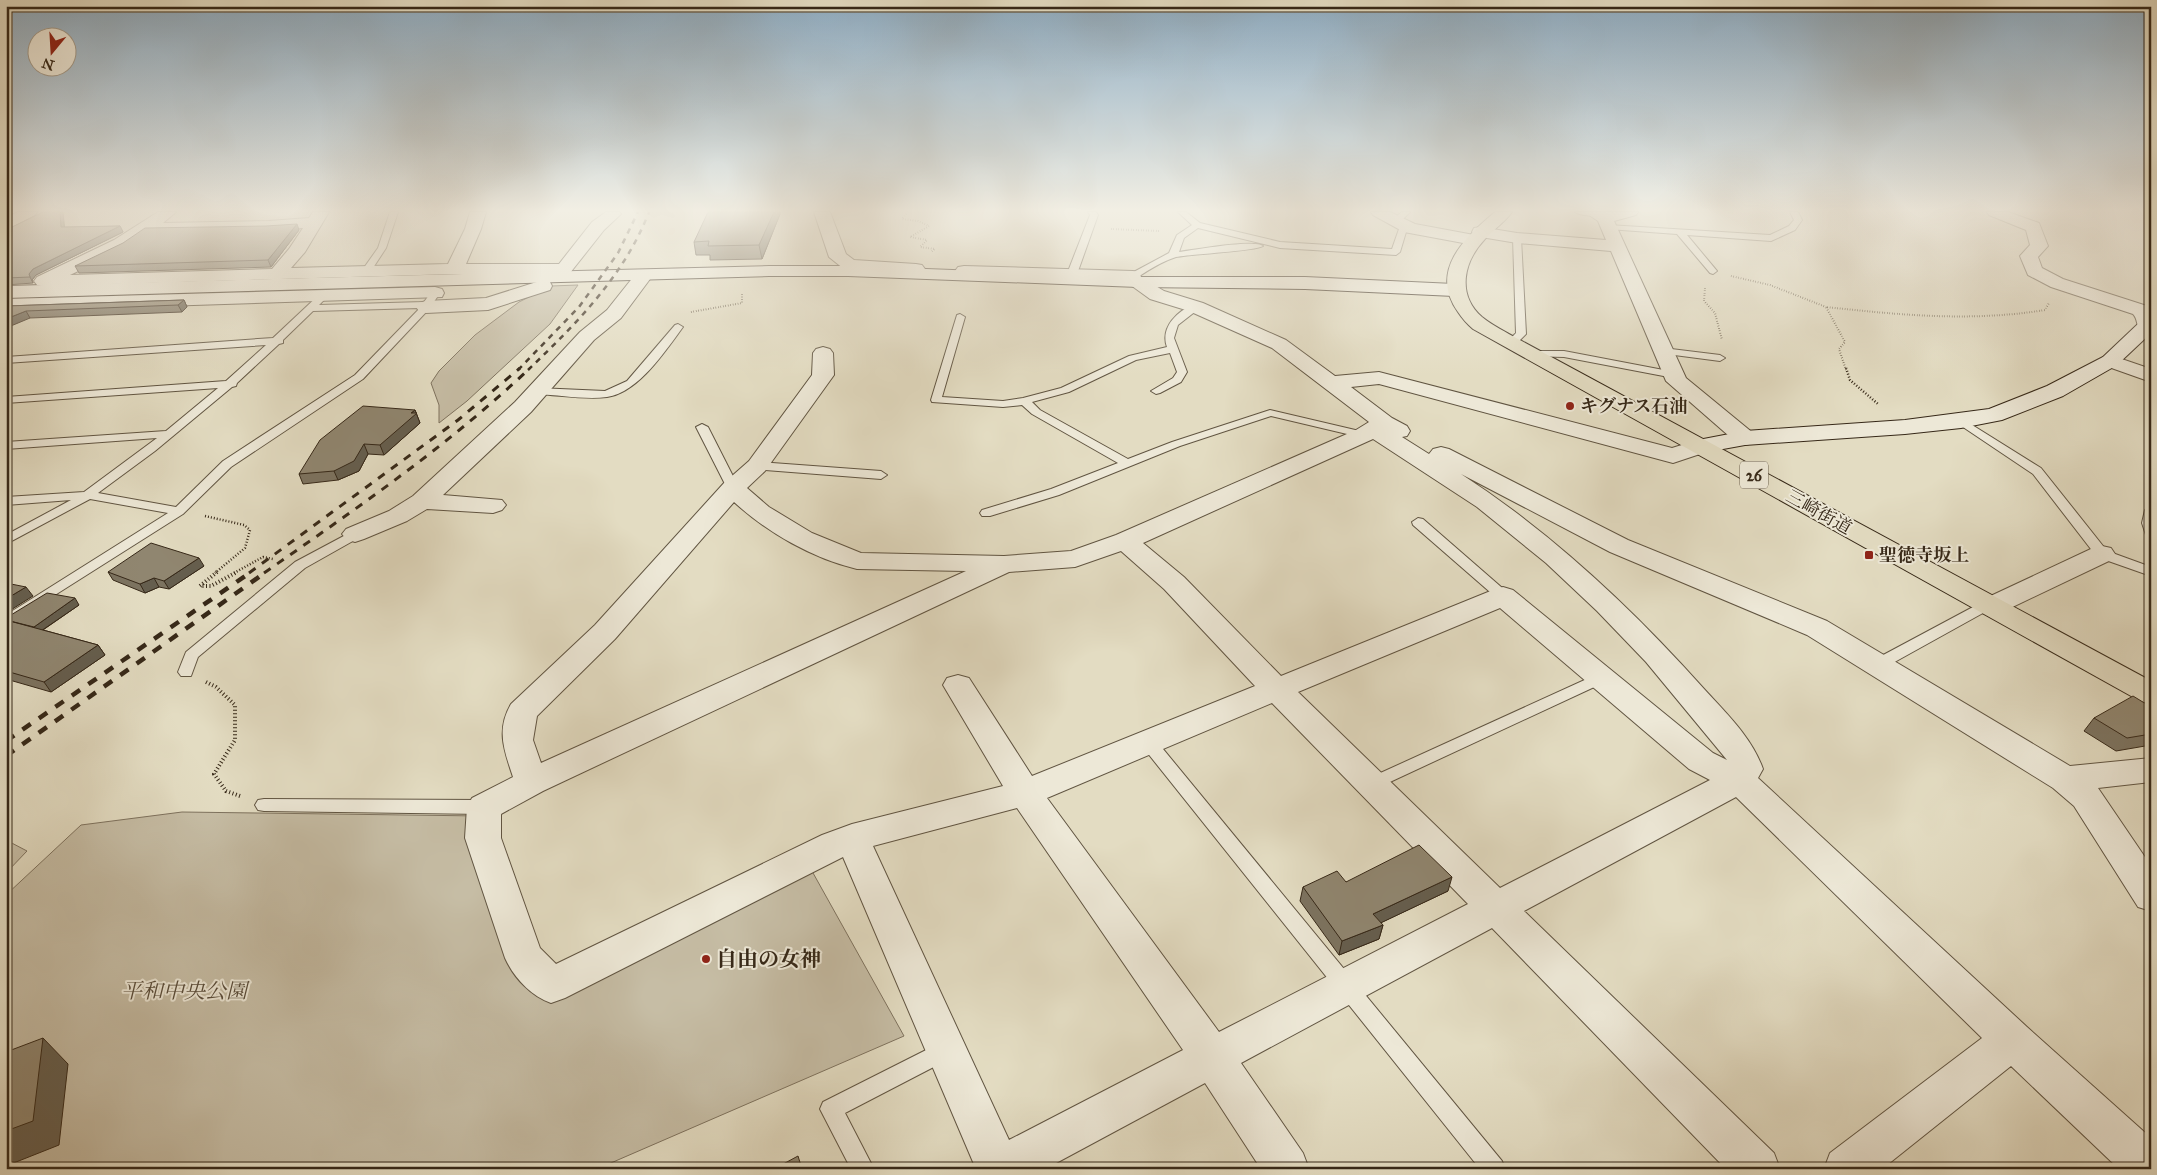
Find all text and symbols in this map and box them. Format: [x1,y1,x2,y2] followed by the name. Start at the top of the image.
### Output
[28,28,78,78] north arrow
[40,54,56,74] text: N
[1580,395,1687,417] place label: キグナス石油
[1564,400,1576,412] marker: キグナス石油
[1740,462,1768,488] road number: 26
[1782,485,1856,539] street label: 三崎街道
[1879,544,1969,566] place label: 聖徳寺坂上
[1863,549,1875,561] marker: 聖徳寺坂上
[716,946,821,972] place label: 自由の女神
[700,953,712,965] marker: 自由の女神
[121,978,250,1004] park label: 平和中央公園

